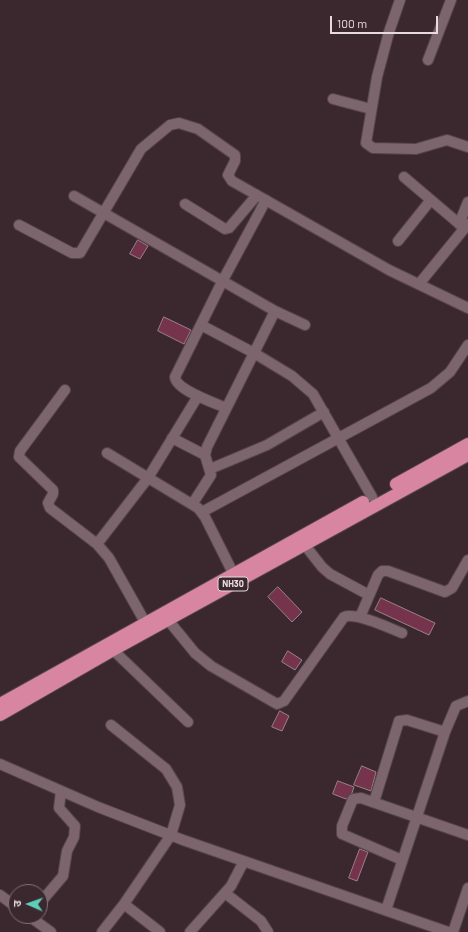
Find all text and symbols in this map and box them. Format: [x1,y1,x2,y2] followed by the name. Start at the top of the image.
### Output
[332,8,440,34] scale bar
[337,16,367,30] text: 100 m
[218,577,248,591] road number: NH30
[8,884,48,924] north arrow
[10,900,23,907] text: उ

